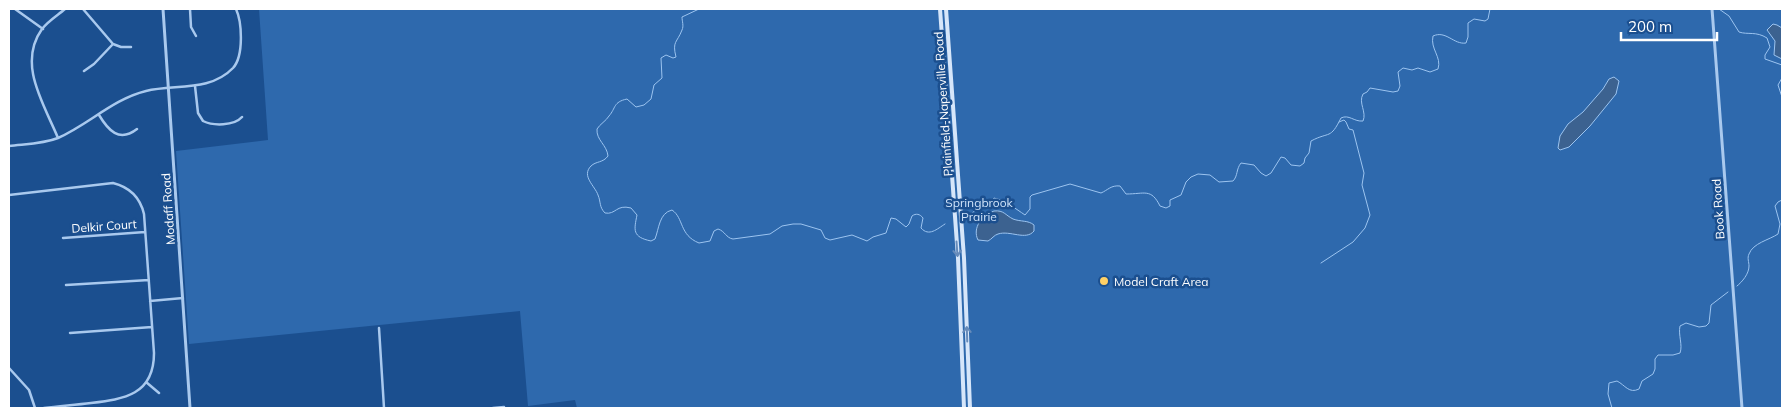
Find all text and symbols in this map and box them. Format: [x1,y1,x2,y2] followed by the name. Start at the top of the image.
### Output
[1621,10,1717,42] scale bar
[1628,17,1672,36] text: 200 m
[930,31,956,177] street label: Plainfield-Naperville Road
[158,173,178,245] street label: Modaff Road
[1708,178,1728,240] street label: Book Road
[945,195,1014,224] park label: Springbrook Prairie
[71,216,137,236] street label: Delkir Court
[953,241,962,257] one-way arrow
[1114,274,1209,289] place label: Model Craft Area
[1098,275,1110,287] marker: Model Craft Area
[963,326,972,342] one-way arrow

